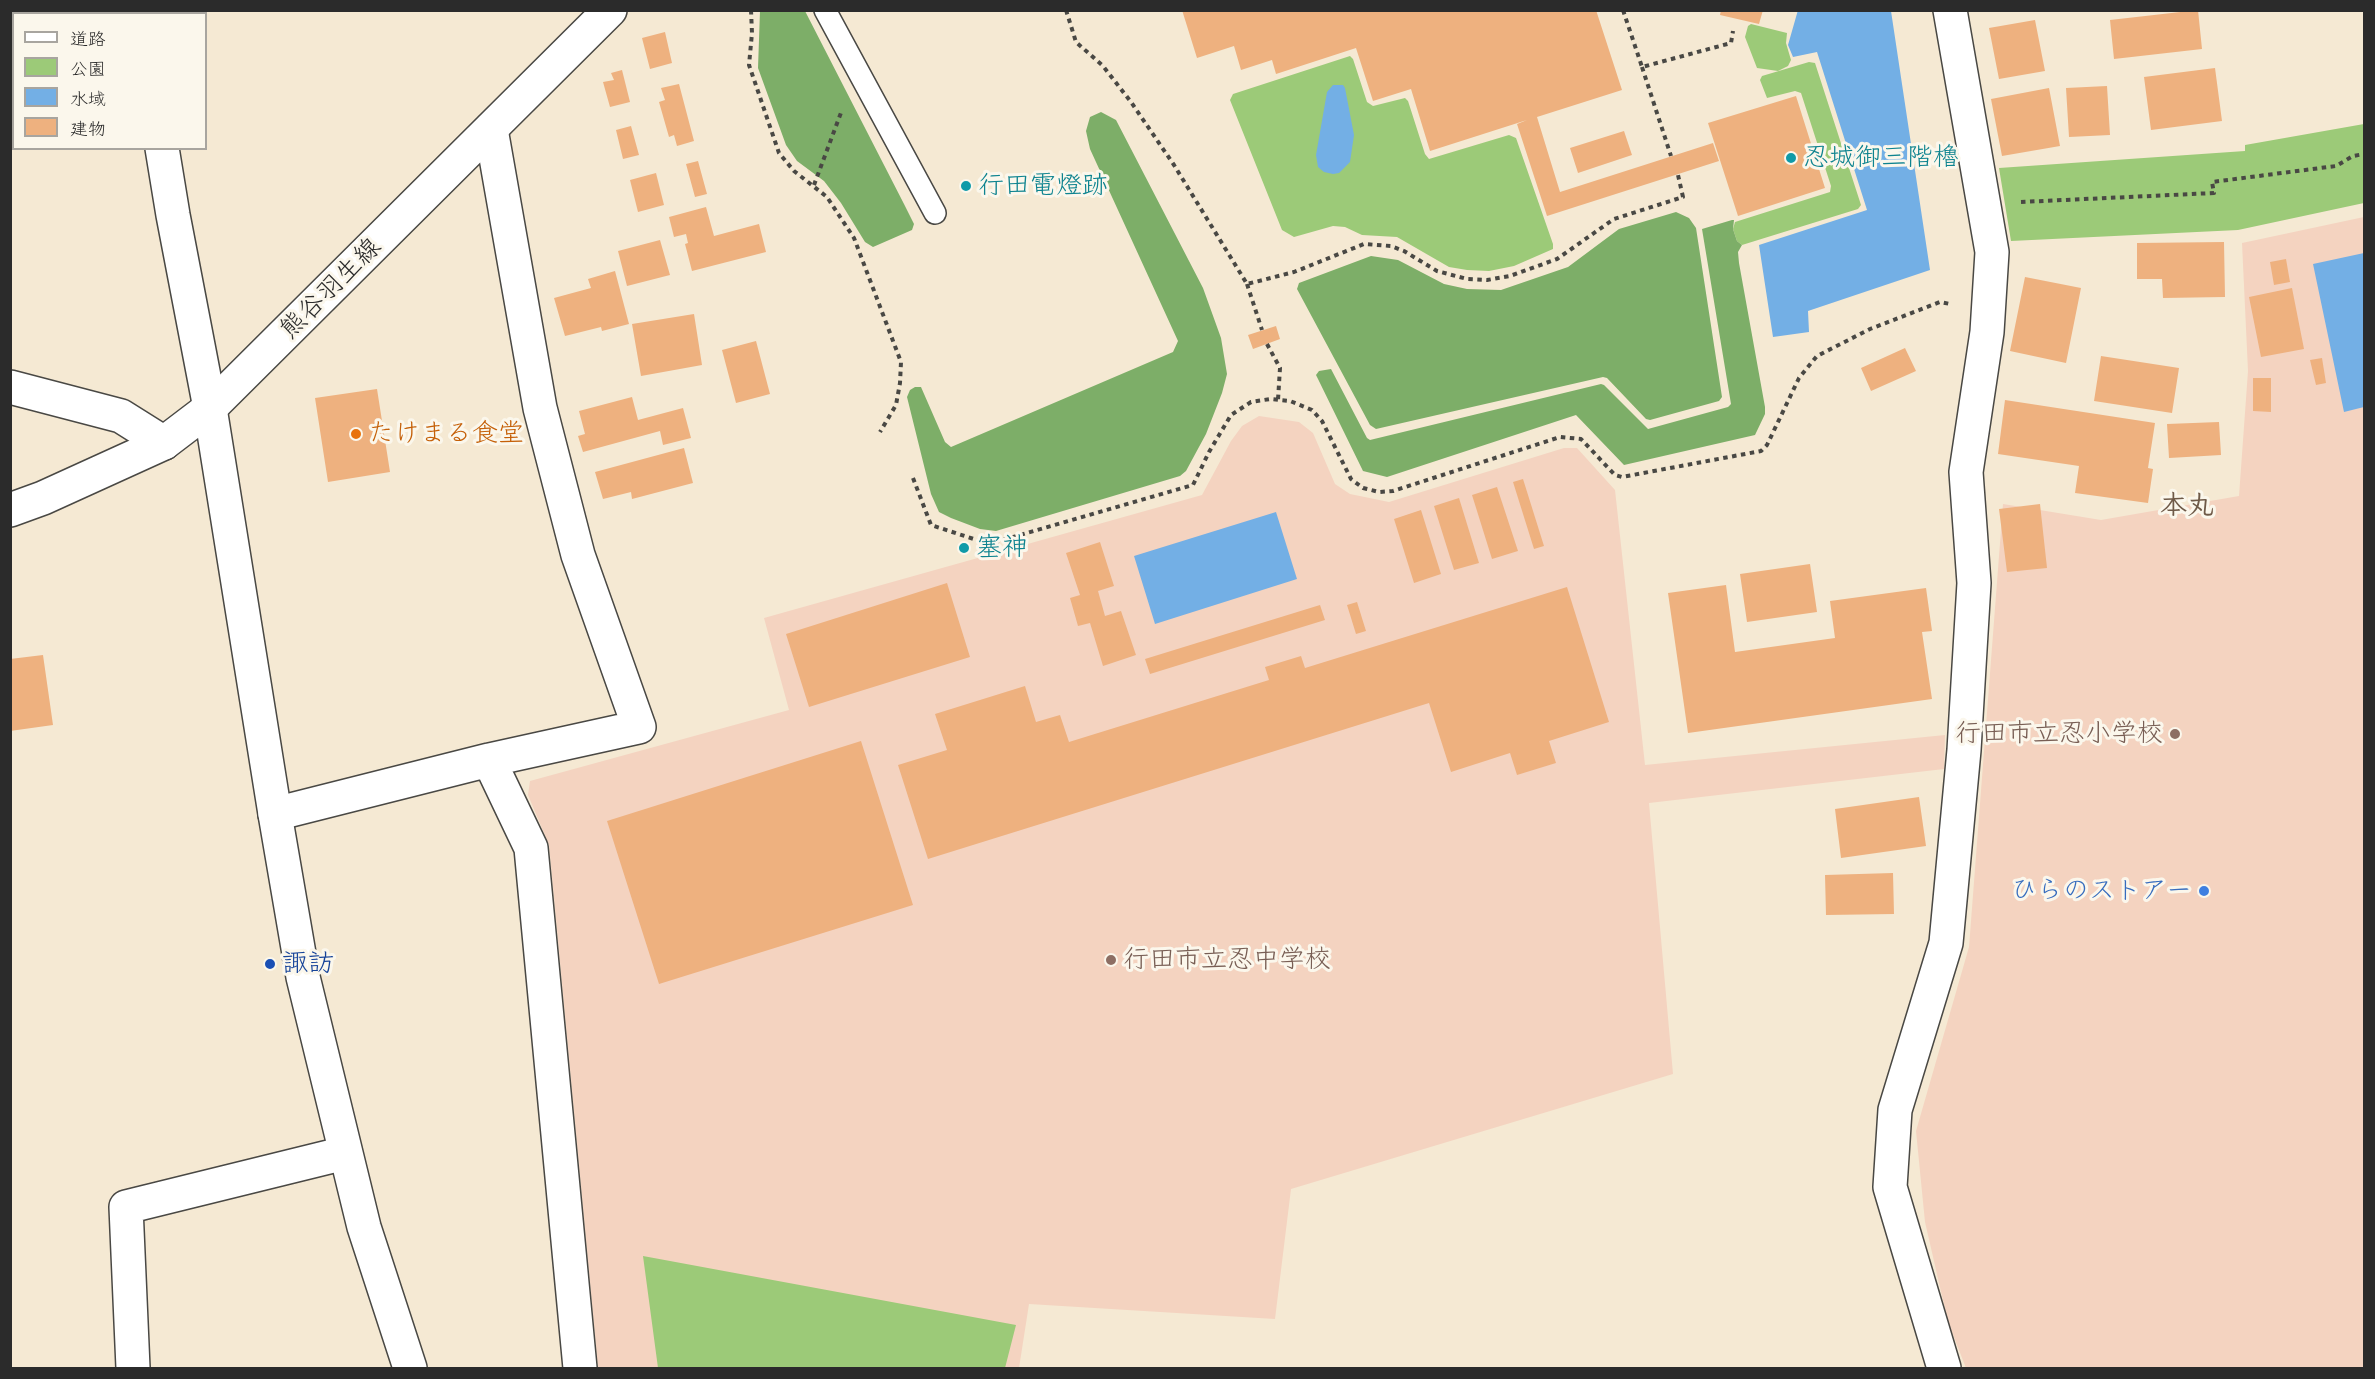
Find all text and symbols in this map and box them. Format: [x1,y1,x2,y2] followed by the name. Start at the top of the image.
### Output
[12,12,207,150] legend
[70,28,106,50] text: 道路
[70,58,106,80] text: 公園
[70,88,106,110] text: 水域
[70,118,106,140] text: 建物
[1803,142,1959,174] place label: 忍城御三階櫓
[1784,151,1798,165] marker: 忍城御三階櫓
[978,170,1108,202] place label: 行田電燈跡
[959,179,973,193] marker: 行田電燈跡
[274,232,388,346] street label: 熊谷羽生線
[368,418,524,450] place label: たけまる食堂
[349,427,363,441] marker: たけまる食堂
[2160,491,2214,523] district label: 本丸
[976,532,1028,564] place label: 塞神
[957,541,971,555] marker: 塞神
[1955,718,2163,750] place label: 行田市立忍小学校
[2168,727,2182,741] marker: 行田市立忍小学校
[2011,875,2192,907] place label: ひらのストアー
[2197,884,2211,898] marker: ひらのストアー
[1123,944,1331,976] place label: 行田市立忍中学校
[282,948,334,980] place label: 諏訪
[1104,953,1118,967] marker: 行田市立忍中学校
[263,957,277,971] marker: 諏訪

